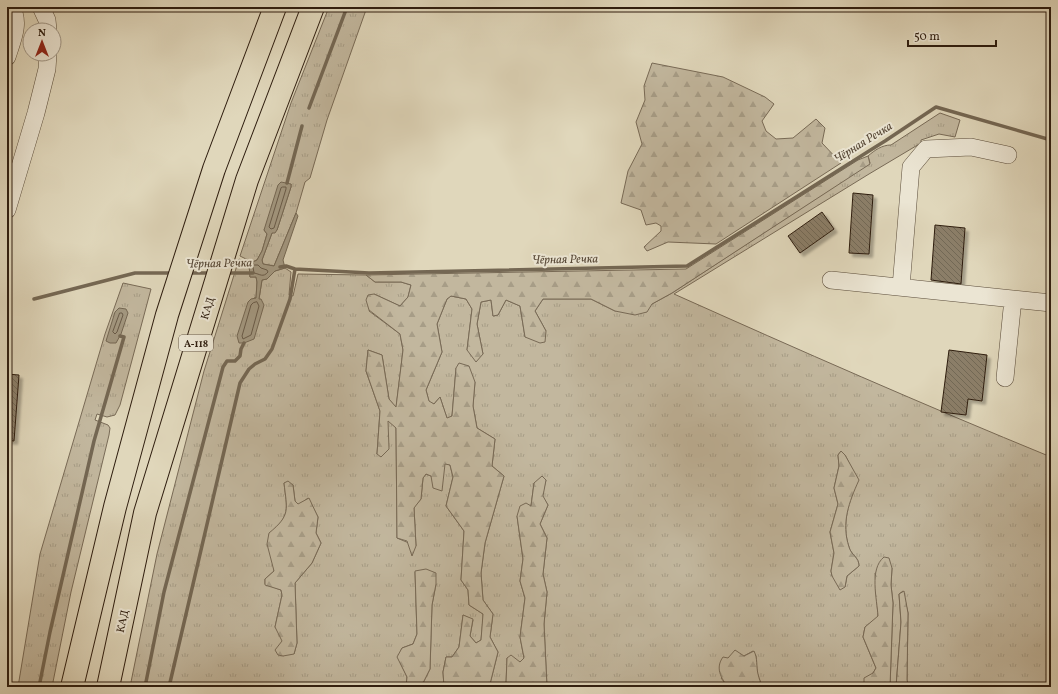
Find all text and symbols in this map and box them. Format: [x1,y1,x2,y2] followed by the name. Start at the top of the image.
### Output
[22,22,62,62] north arrow
[908,22,996,48] scale bar
[38,26,46,41] text: N
[914,29,940,45] text: 50 m
[831,118,896,167] water label: Чёрная Речка
[532,251,598,269] water label: Чёрная Речка
[186,255,252,273] water label: Чёрная Речка
[198,295,219,322] street label: КАД
[179,335,213,351] road number: А-118
[114,608,133,634] street label: КАД

